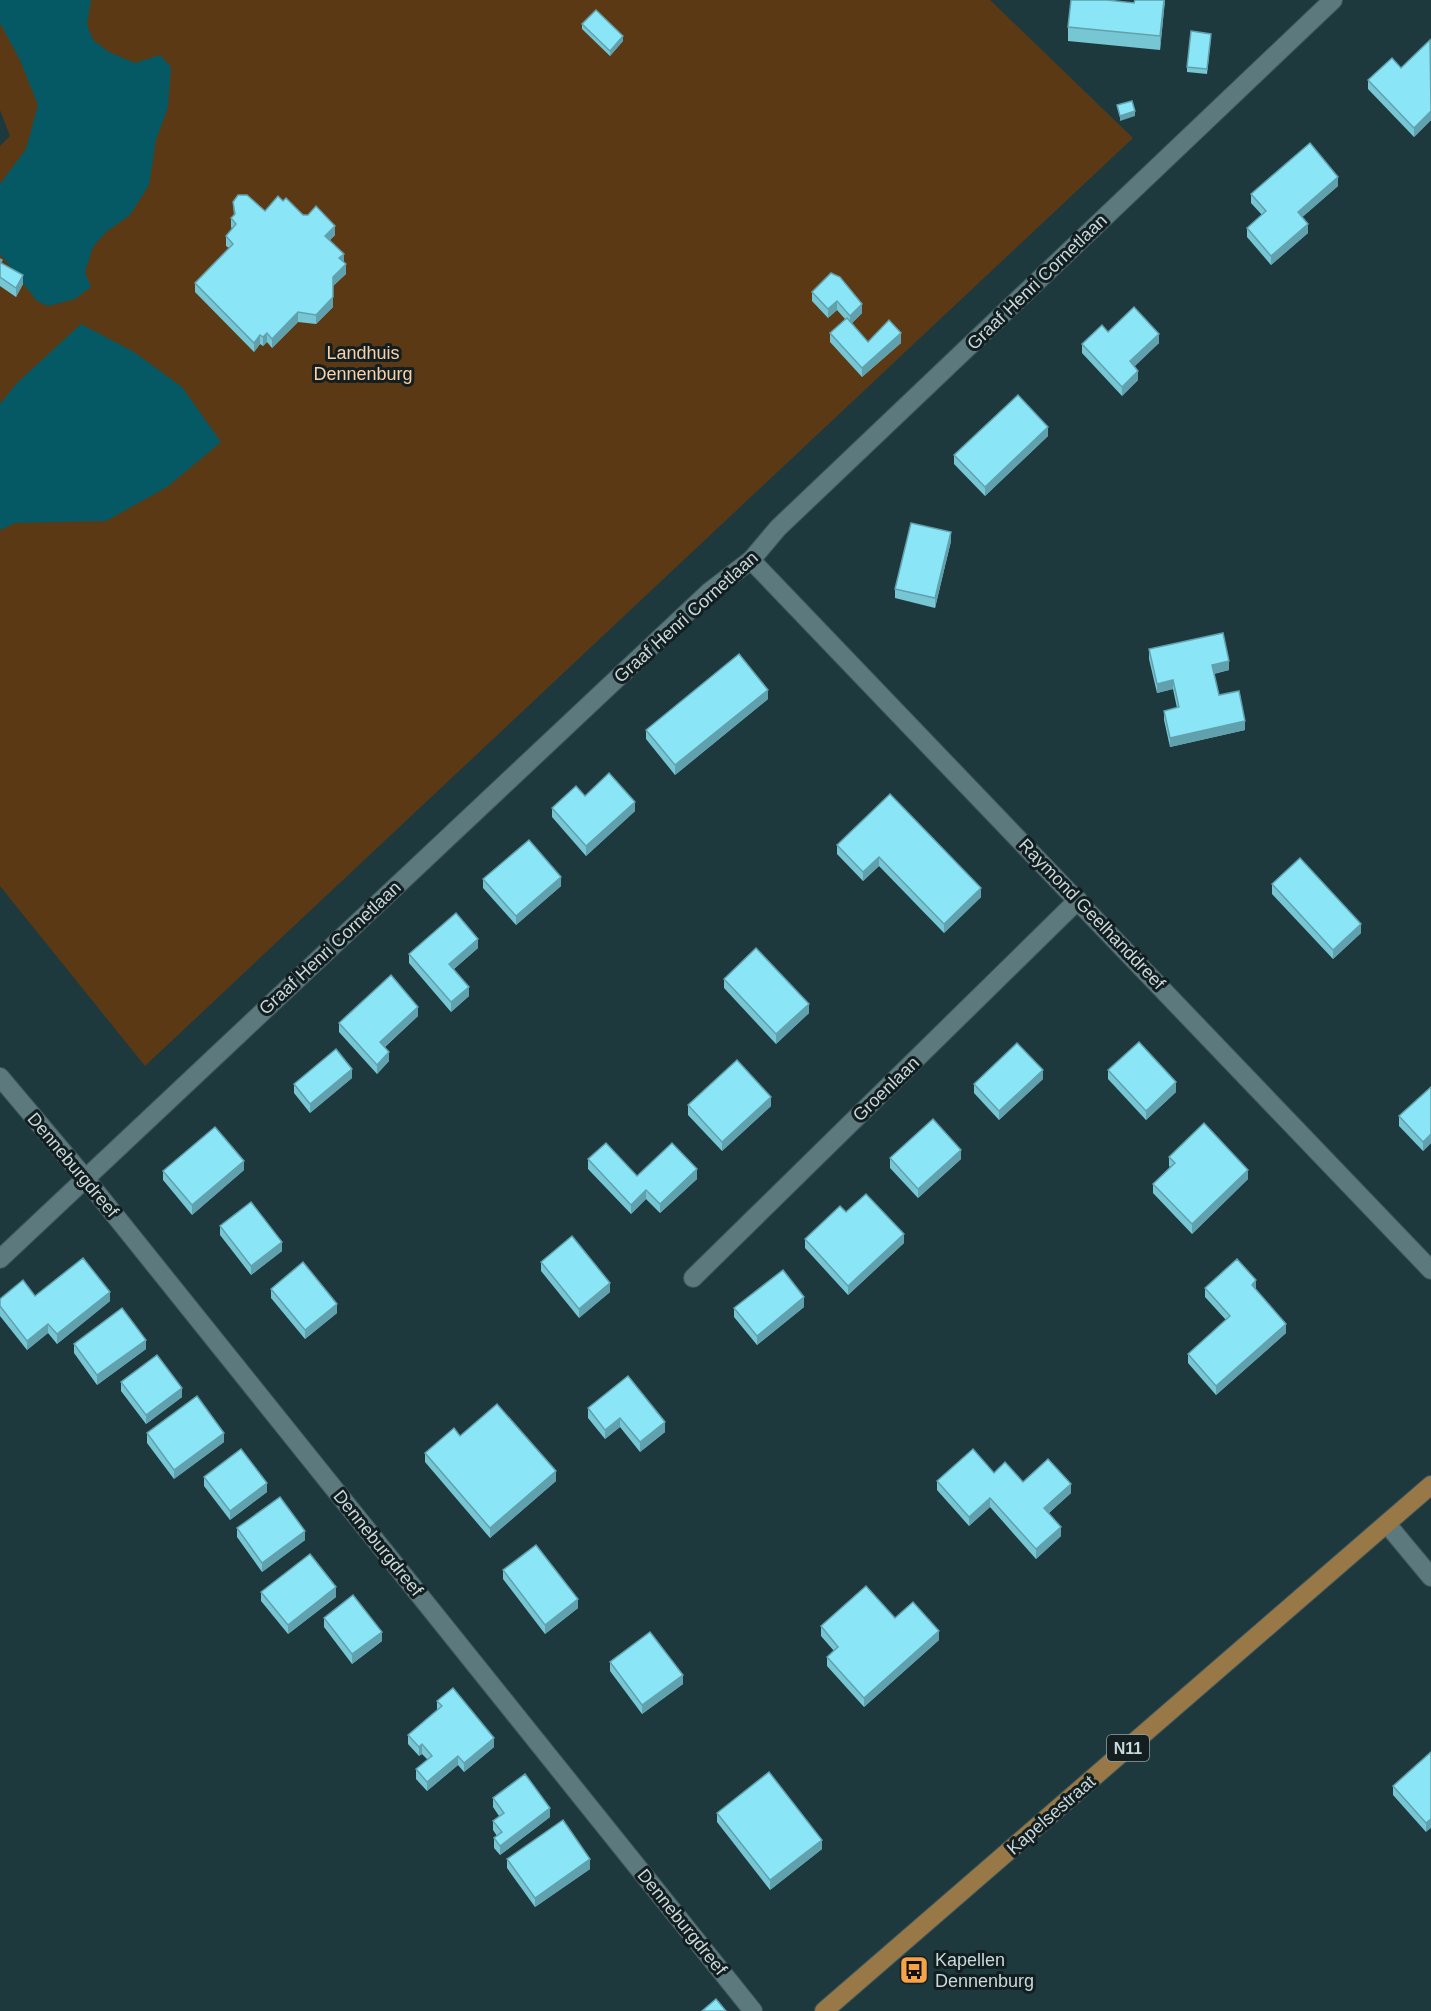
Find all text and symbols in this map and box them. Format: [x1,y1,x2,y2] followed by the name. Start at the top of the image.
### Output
[963,210,1111,354] street label: Graaf Henri Cornetlaan
[313,343,413,384] park label: Landhuis Dennenburg
[610,547,762,687] street label: Graaf Henri Cornetlaan
[1015,835,1170,994] street label: Raymond Geelhanddreef
[255,877,405,1019] street label: Graaf Henri Cornetlaan
[849,1053,923,1125] street label: Groenlaan
[24,1109,123,1222] street label: Denneburgdreef
[329,1486,427,1601] street label: Denneburgdreef
[1107,1735,1149,1761] road number: N11
[1003,1771,1099,1859] street label: Kapelsestraat
[633,1865,731,1980] street label: Denneburgdreef
[935,1950,1034,1991] place label: Kapellen Dennenburg
[898,1954,930,1986] bus stop icon: Kapellen Dennenburg

